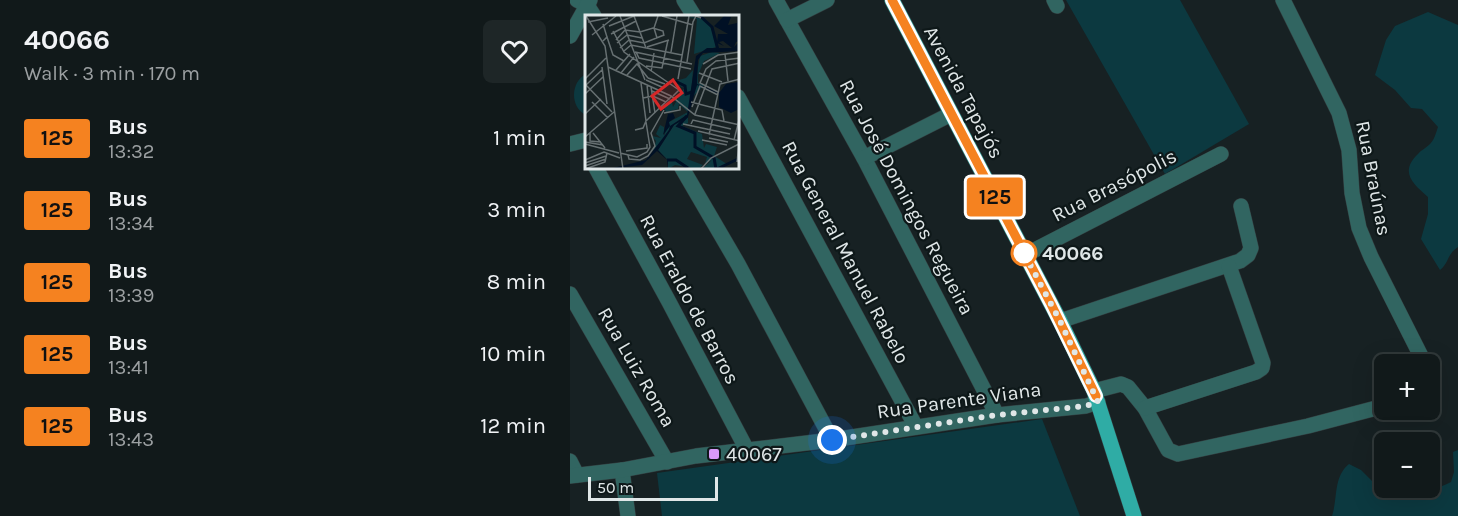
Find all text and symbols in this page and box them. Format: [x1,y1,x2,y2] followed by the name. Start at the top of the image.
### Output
[585,15,740,170] inset map
[483,20,546,83] button: heart
[919,22,1008,162] street label: Avenida Tapajós
[24,23,110,56] text: 40066
[24,62,200,85] text: Walk · 3 min · 170 m
[835,76,979,319] street label: Rua José Domingos Regueira
[108,114,148,140] text: Bus
[1351,119,1396,237] street label: Rua Braúnas
[493,125,546,151] text: 1 min
[41,126,73,150] text: 125
[777,137,914,368] street label: Rua General Manuel Rabelo
[108,140,154,163] text: 13:32
[1048,144,1180,227] street label: Rua Brasópolis
[960,178,1030,216] line badge: 125
[979,185,1011,209] text: 125
[108,186,148,212] text: Bus
[487,197,546,223] text: 3 min
[41,198,73,222] text: 125
[635,210,744,388] street label: Rua Eraldo de Barros
[108,212,154,235] text: 13:34
[1011,240,1037,266] marker: 40066
[1042,242,1103,265] place label: 40066
[108,258,148,284] text: Bus
[487,269,546,295] text: 8 min
[41,270,73,294] text: 125
[108,284,154,307] text: 13:39
[593,303,680,431] street label: Rua Luiz Roma
[108,330,148,356] text: Bus
[480,341,546,367] text: 10 min
[41,342,73,366] text: 125
[1374,354,1440,498] map controls
[1374,354,1440,420] button: +
[108,356,149,379] text: 13:41
[875,378,1043,423] street label: Rua Parente Viana
[108,402,148,428] text: Bus
[480,413,546,439] text: 12 min
[41,414,73,438] text: 125
[817,425,847,455] your location
[108,428,154,451] text: 13:43
[1374,432,1440,498] button: −
[726,443,782,466] place label: 40067
[707,447,721,461] marker: 40067
[588,474,718,502] scale bar
[597,478,634,497] text: 50 m

